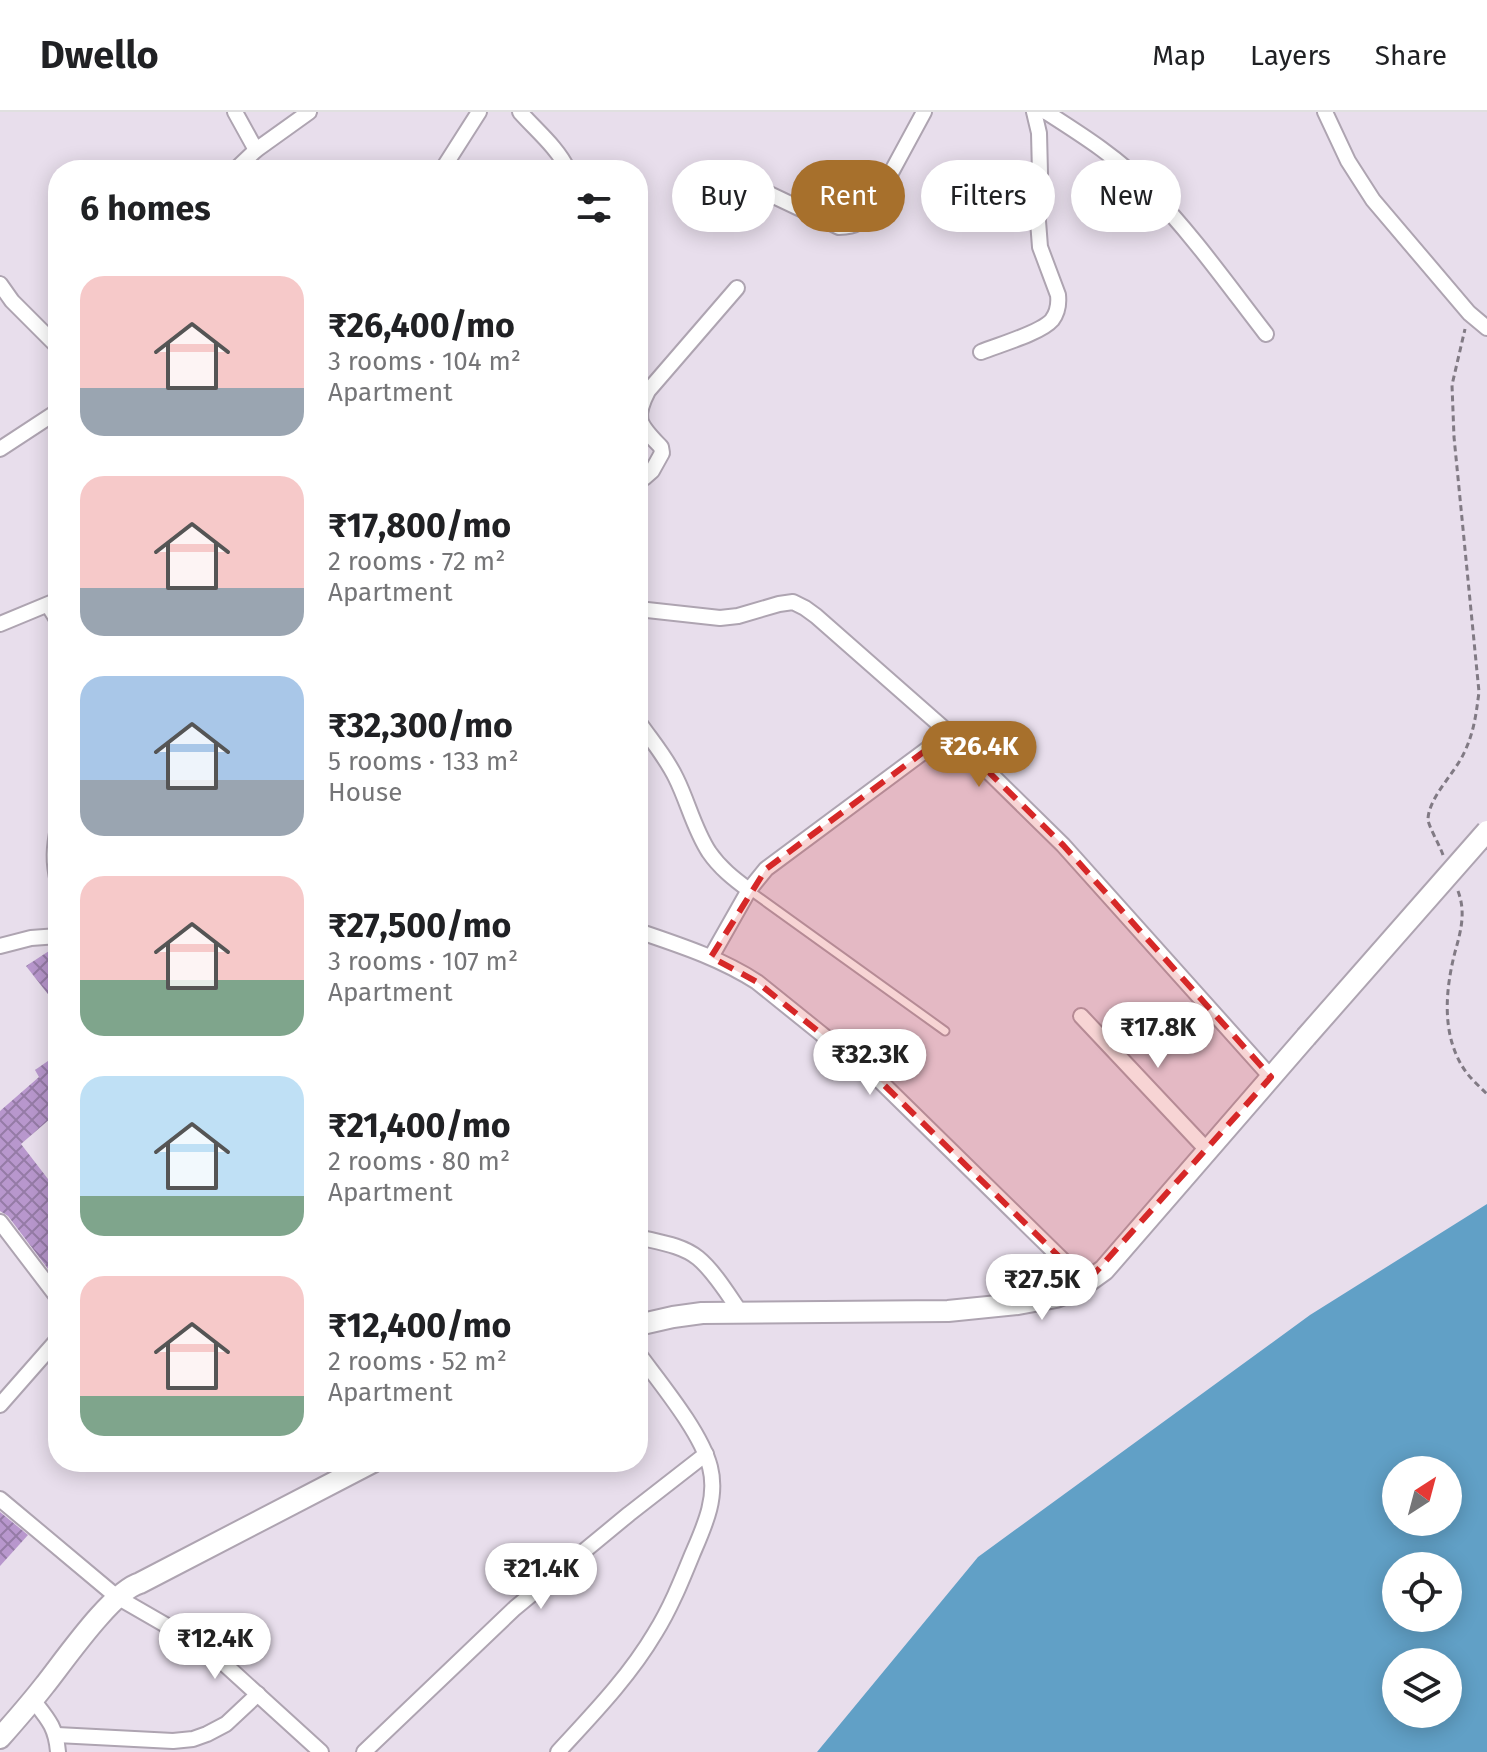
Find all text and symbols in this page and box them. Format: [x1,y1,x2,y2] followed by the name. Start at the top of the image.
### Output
[40,32,159,78] text: Dwello
[1152,39,1206,72] text: Map
[1250,39,1331,72] text: Layers
[1375,39,1447,72] text: Share
[672,160,775,232] chip: Buy
[791,160,905,232] chip: Rent
[921,160,1055,232] chip: Filters
[1071,160,1181,232] chip: New
[572,186,616,230] icon: filters
[80,188,211,229] text: 6 homes
[328,305,515,346] text: ₹26,400/mo
[144,308,240,404] icon: home
[328,346,521,377] text: 3 rooms · 104 m²
[328,377,453,408] text: Apartment
[328,505,511,546] text: ₹17,800/mo
[144,508,240,604] icon: home
[328,546,505,577] text: 2 rooms · 72 m²
[328,577,453,608] text: Apartment
[328,705,513,746] text: ₹32,300/mo
[144,708,240,804] icon: home
[914,721,1044,789] pin: ₹26.4K
[939,731,1019,762] text: ₹26.4K
[328,746,519,777] text: 5 rooms · 133 m²
[328,777,402,808] text: House
[328,905,511,946] text: ₹27,500/mo
[144,908,240,1004] icon: home
[328,946,518,977] text: 3 rooms · 107 m²
[328,977,453,1008] text: Apartment
[1093,1002,1223,1070] pin: ₹17.8K
[1120,1012,1196,1043] text: ₹17.8K
[805,1029,935,1097] pin: ₹32.3K
[831,1039,909,1070] text: ₹32.3K
[328,1105,511,1146] text: ₹21,400/mo
[144,1108,240,1204] icon: home
[328,1146,510,1177] text: 2 rooms · 80 m²
[328,1177,453,1208] text: Apartment
[977,1254,1107,1322] pin: ₹27.5K
[1004,1264,1080,1295] text: ₹27.5K
[328,1305,511,1346] text: ₹12,400/mo
[144,1308,240,1404] icon: home
[328,1346,507,1377] text: 2 rooms · 52 m²
[328,1377,453,1408] text: Apartment
[1382,1456,1462,1536] north arrow
[1382,1456,1462,1728] map controls
[476,1543,606,1611] pin: ₹21.4K
[1382,1552,1462,1632] button: locate
[503,1553,579,1584] text: ₹21.4K
[150,1613,280,1681] pin: ₹12.4K
[177,1623,253,1654] text: ₹12.4K
[1382,1648,1462,1728] button: layers

